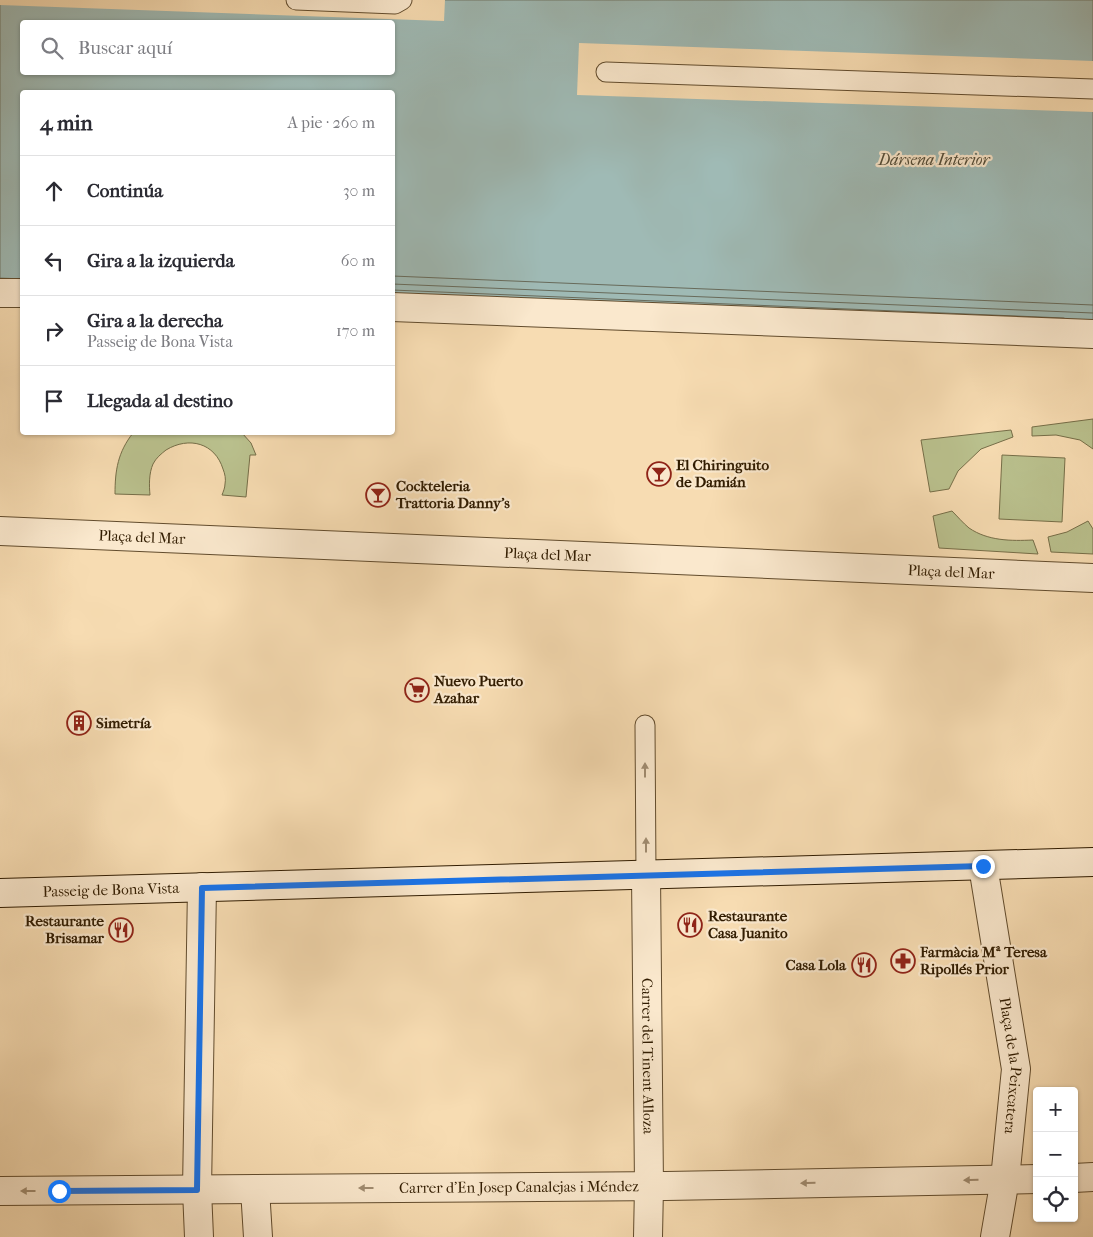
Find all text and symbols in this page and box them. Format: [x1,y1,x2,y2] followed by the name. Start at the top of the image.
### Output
[20,20,395,75] search box
[38,34,66,62] icon: search
[78,37,172,59] text: Buscar aquí
[40,111,93,135] text: 4 min
[288,113,375,132] text: A pie · 260 m
[877,150,991,169] water label: Dársena Interior
[40,177,68,205] icon: ahead
[87,180,163,202] text: Continúa
[343,181,375,200] text: 30 m
[40,247,68,275] icon: left
[87,250,234,272] text: Gira a la izquierda
[341,251,375,270] text: 60 m
[87,310,223,332] text: Gira a la derecha
[40,317,68,345] icon: right
[336,321,375,340] text: 170 m
[87,332,233,351] text: Passeig de Bona Vista
[40,387,68,415] icon: arrive
[87,390,233,412] text: Llegada al destino
[676,456,769,491] place label: El Chiringuito de Damián
[646,461,672,487] bar icon: El Chiringuito de Damián
[395,477,510,512] place label: Cockteleria Trattoria Danny's
[365,482,391,508] bar icon: Cockteleria Trattoria Danny's
[98,526,186,548] street label: Plaça del Mar
[504,544,592,565] street label: Plaça del Mar
[907,561,996,583] street label: Plaça del Mar
[433,672,524,707] place label: Nuevo Puerto Azahar
[404,677,430,703] supermarket icon: Nuevo Puerto Azahar
[66,710,92,736] building icon: Simetría
[96,714,152,732] place label: Simetría
[641,762,649,778] one-way arrow
[642,837,650,853] one-way arrow
[972,855,995,878] route end
[42,879,181,901] street label: Passeig de Bona Vista
[708,907,788,942] place label: Restaurante Casa Juanito
[25,912,105,947] place label: Restaurante Brisamar
[677,912,703,938] restaurant icon: Restaurante Casa Juanito
[108,917,134,943] restaurant icon: Restaurante Brisamar
[919,943,1048,978] place label: Farmàcia Mª Teresa Ripollés Prior
[890,948,916,974] pharmacy icon: Farmàcia Mª Teresa Ripollés Prior
[851,952,877,978] restaurant icon: Casa Lola
[786,956,847,974] place label: Casa Lola
[638,978,658,1135] street label: Carrer del Tinent Alloza
[995,996,1025,1136] street label: Plaça de la Peixcatera
[1033,1087,1078,1222] map controls
[1033,1087,1078,1132] button: +
[1033,1132,1078,1177] button: −
[962,1176,978,1184] one-way arrow
[399,1177,639,1197] street label: Carrer d'En Josep Canalejas i Méndez
[1033,1177,1078,1222] button: locate
[800,1179,816,1187] one-way arrow
[48,1180,71,1203] route start
[357,1184,373,1192] one-way arrow
[20,1187,36,1195] one-way arrow

